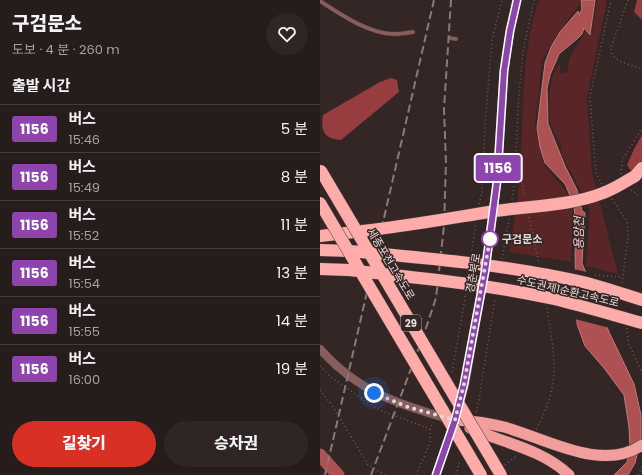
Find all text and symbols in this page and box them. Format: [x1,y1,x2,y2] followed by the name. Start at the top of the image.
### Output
[12,10,82,37] text: 구검문소
[266,13,308,55] button: heart
[12,40,120,59] text: 도보 · 4 분 · 260 m
[12,75,70,96] text: 출발 시간
[69,108,96,129] text: 버스
[281,118,308,139] text: 5 분
[20,119,49,139] text: 1156
[69,130,100,149] text: 15:46
[470,155,526,181] line badge: 1156
[69,156,96,177] text: 버스
[484,158,512,178] text: 1156
[281,166,308,187] text: 8 분
[20,167,49,187] text: 1156
[69,178,100,197] text: 15:49
[69,204,96,225] text: 버스
[281,214,308,235] text: 11 분
[570,214,587,250] water label: 용암천
[20,215,49,235] text: 1156
[363,225,419,303] street label: 세종포천고속도로
[69,226,99,245] text: 15:52
[481,230,499,248] marker: 구검문소
[502,231,542,247] place label: 구검문소
[69,252,96,273] text: 버스
[462,252,484,294] street label: 경춘북로
[277,262,308,283] text: 13 분
[20,263,49,283] text: 1156
[515,271,621,311] street label: 수도권제1순환고속도로
[69,274,100,293] text: 15:54
[69,300,96,321] text: 버스
[276,310,308,331] text: 14 분
[20,311,49,331] text: 1156
[401,315,421,331] road number: 29
[69,322,100,341] text: 15:55
[69,348,96,369] text: 버스
[276,358,308,379] text: 19 분
[20,359,49,379] text: 1156
[69,370,100,389] text: 16:00
[364,383,384,403] your location
[12,421,156,467] button: 길찾기
[164,421,308,467] button: 승차권

